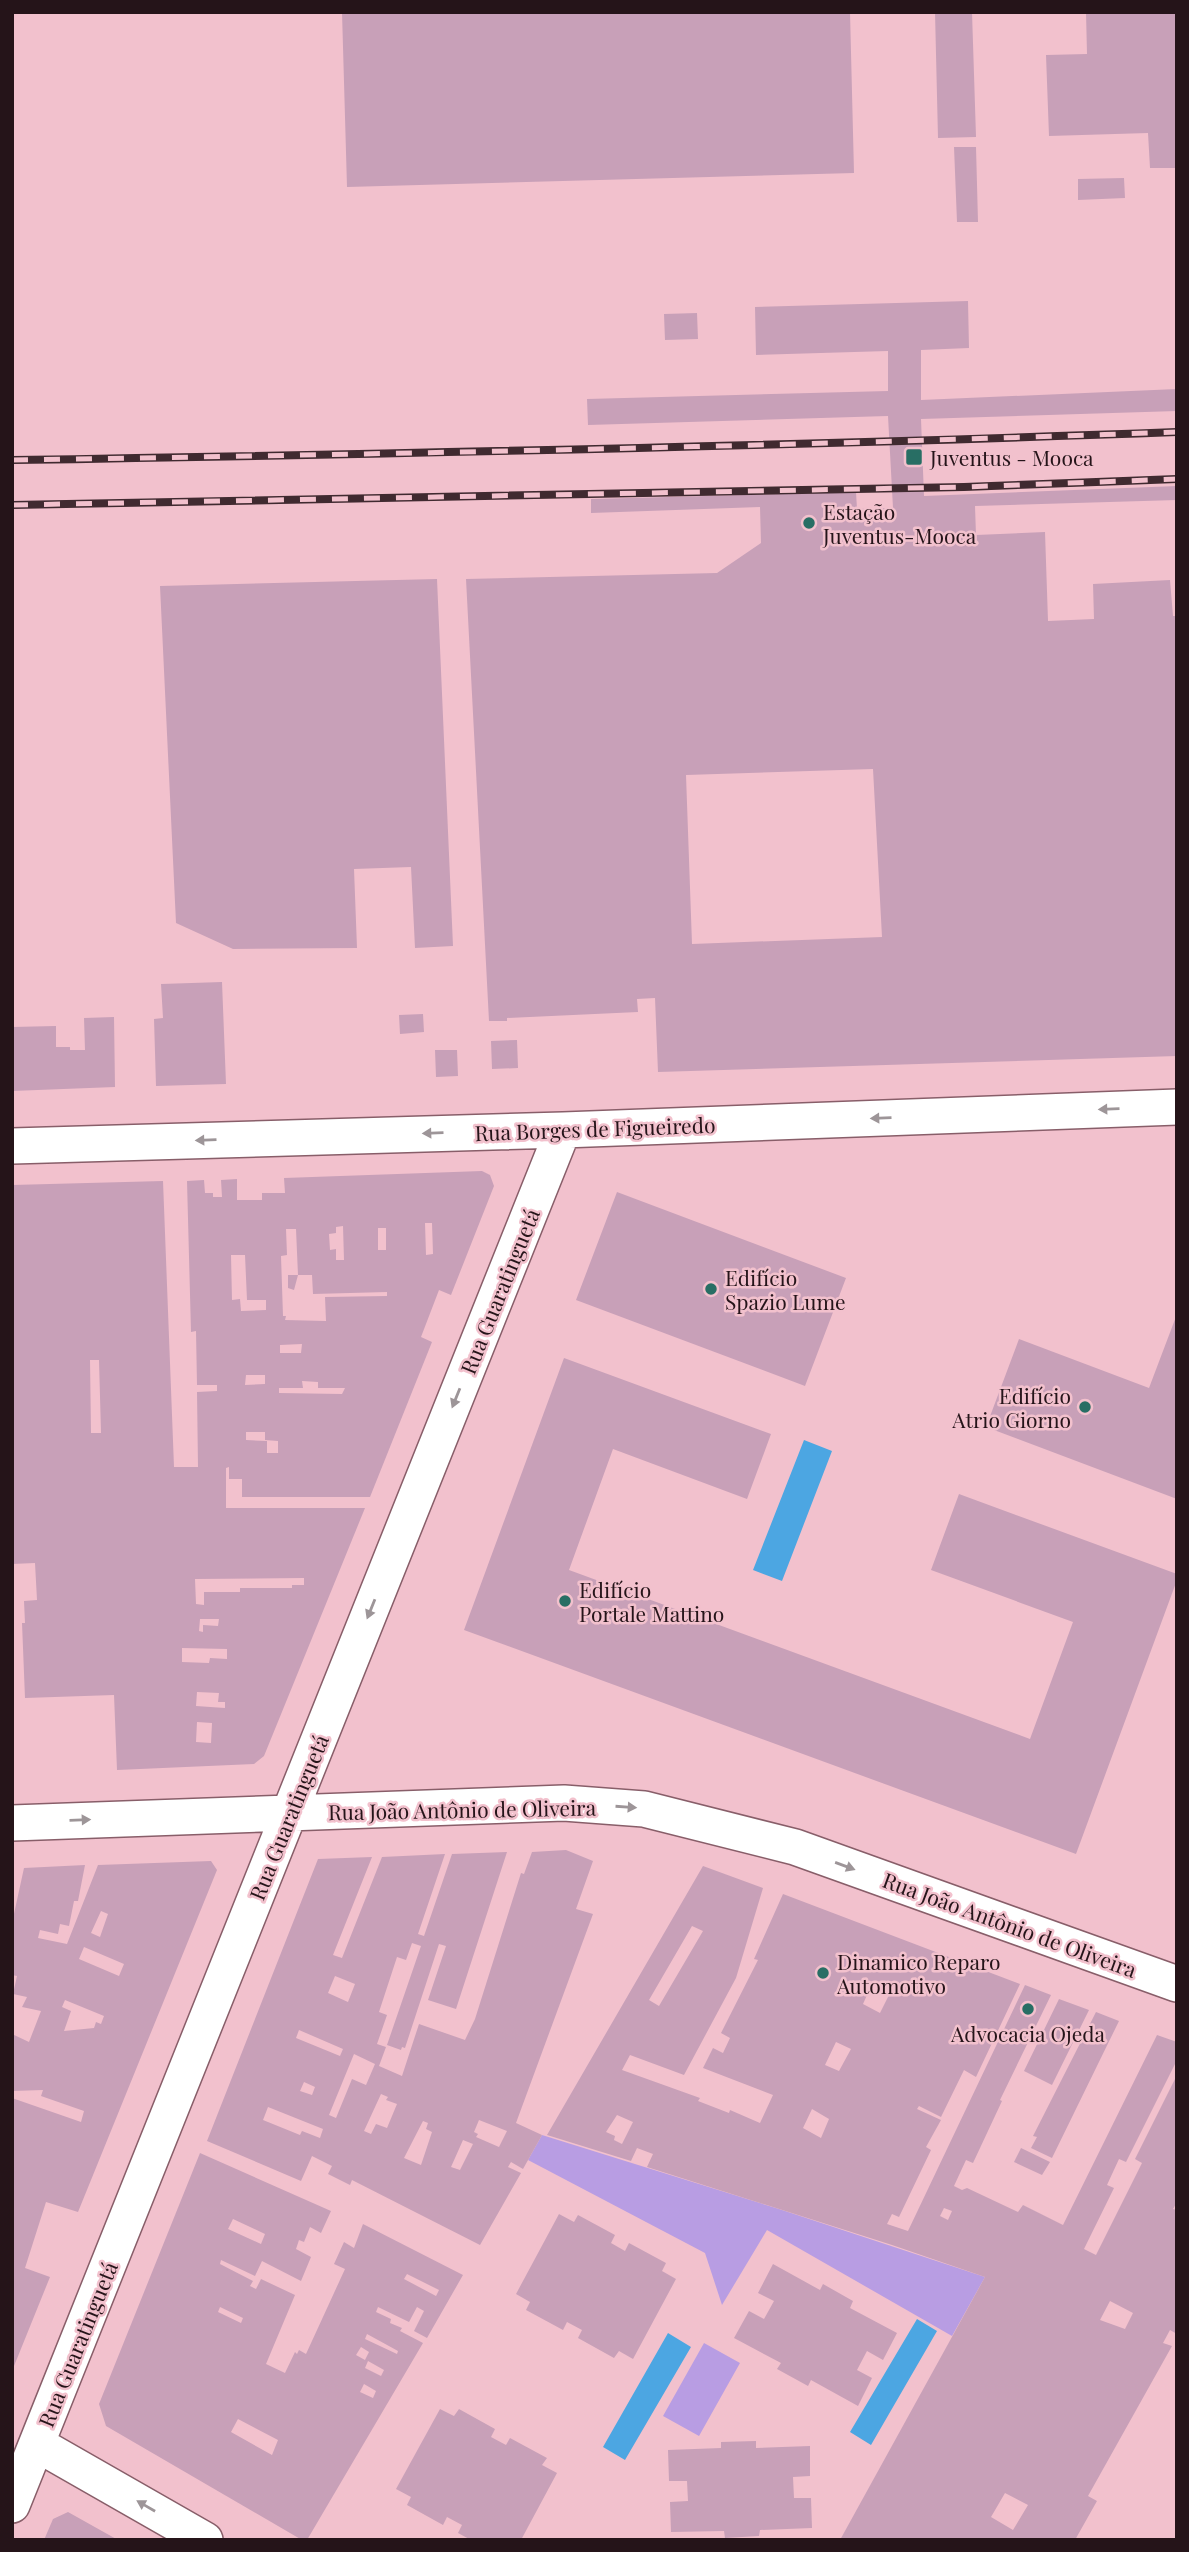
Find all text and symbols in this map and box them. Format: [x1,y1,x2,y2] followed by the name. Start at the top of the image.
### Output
[929,443,1094,471] place label: Juventus - Mooca
[904,447,924,467] marker: Juventus - Mooca
[822,497,977,549] place label: Estação Juventus-Mooca
[801,515,817,531] marker: Estação Juventus-Mooca
[1097,1104,1119,1115] one-way arrow
[474,1110,716,1146] street label: Rua Borges de Figueiredo
[870,1112,892,1123] one-way arrow
[422,1128,444,1139] one-way arrow
[195,1134,217,1145] one-way arrow
[453,1204,545,1378] street label: Rua Guaratinguetá
[725,1263,846,1315] place label: Edifício Spazio Lume
[703,1281,719,1297] marker: Edifício Spazio Lume
[951,1381,1071,1433] place label: Edifício Atrio Giorno
[451,1388,462,1409] one-way arrow
[1077,1399,1093,1415] marker: Edifício Atrio Giorno
[579,1575,724,1627] place label: Edifício Portale Mattino
[557,1593,573,1609] marker: Edifício Portale Mattino
[366,1599,377,1620] one-way arrow
[242,1730,334,1904] street label: Rua Guaratinguetá
[328,1793,597,1825] street label: Rua João Antônio de Oliveira
[615,1802,637,1813] one-way arrow
[70,1815,92,1826] one-way arrow
[835,1860,856,1871] one-way arrow
[879,1865,1141,1983] street label: Rua João Antônio de Oliveira
[836,1947,1000,1999] place label: Dinamico Reparo Automotivo
[815,1965,831,1981] marker: Dinamico Reparo Automotivo
[1020,2001,1036,2017] marker: Advocacia Ojeda
[950,2019,1106,2047] place label: Advocacia Ojeda
[31,2257,123,2431] street label: Rua Guaratinguetá
[136,2500,156,2512] one-way arrow

